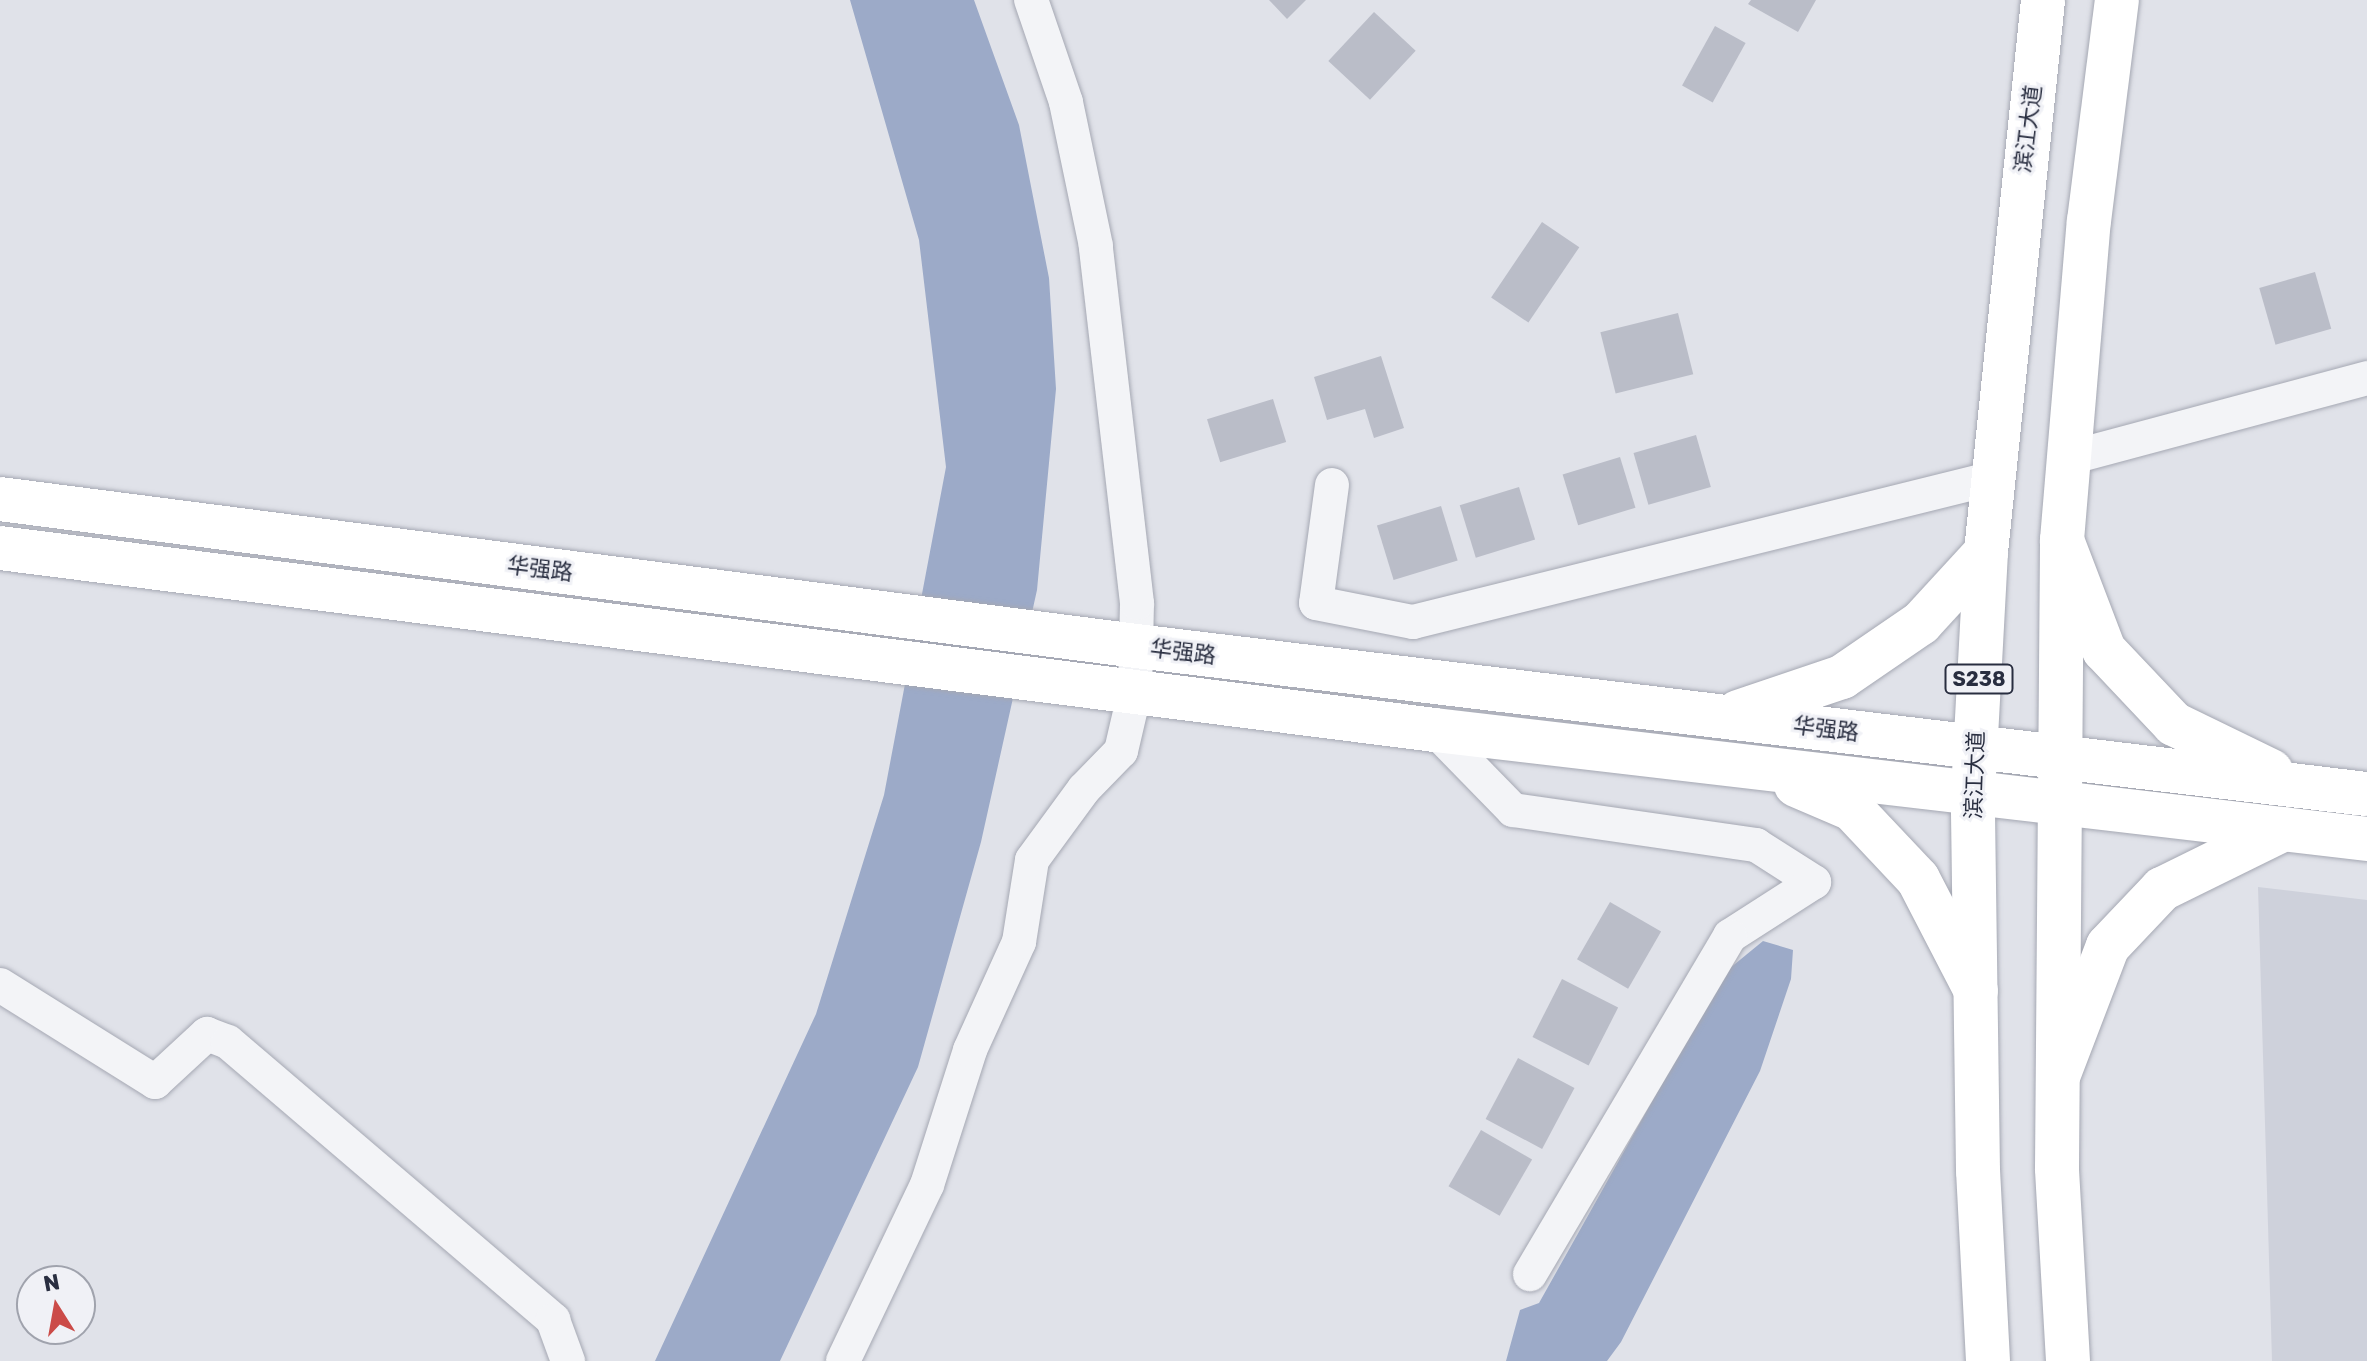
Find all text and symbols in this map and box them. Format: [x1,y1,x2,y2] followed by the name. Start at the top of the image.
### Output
[2010,84,2046,174] street label: 滨江大道
[506,552,574,586] street label: 华强路
[1149,635,1217,669] street label: 华强路
[1943,663,2015,695] road number: S238
[1792,712,1860,746] street label: 华强路
[1960,731,1990,819] street label: 滨江大道
[16,1265,96,1345] north arrow
[41,1268,62,1298] text: N

